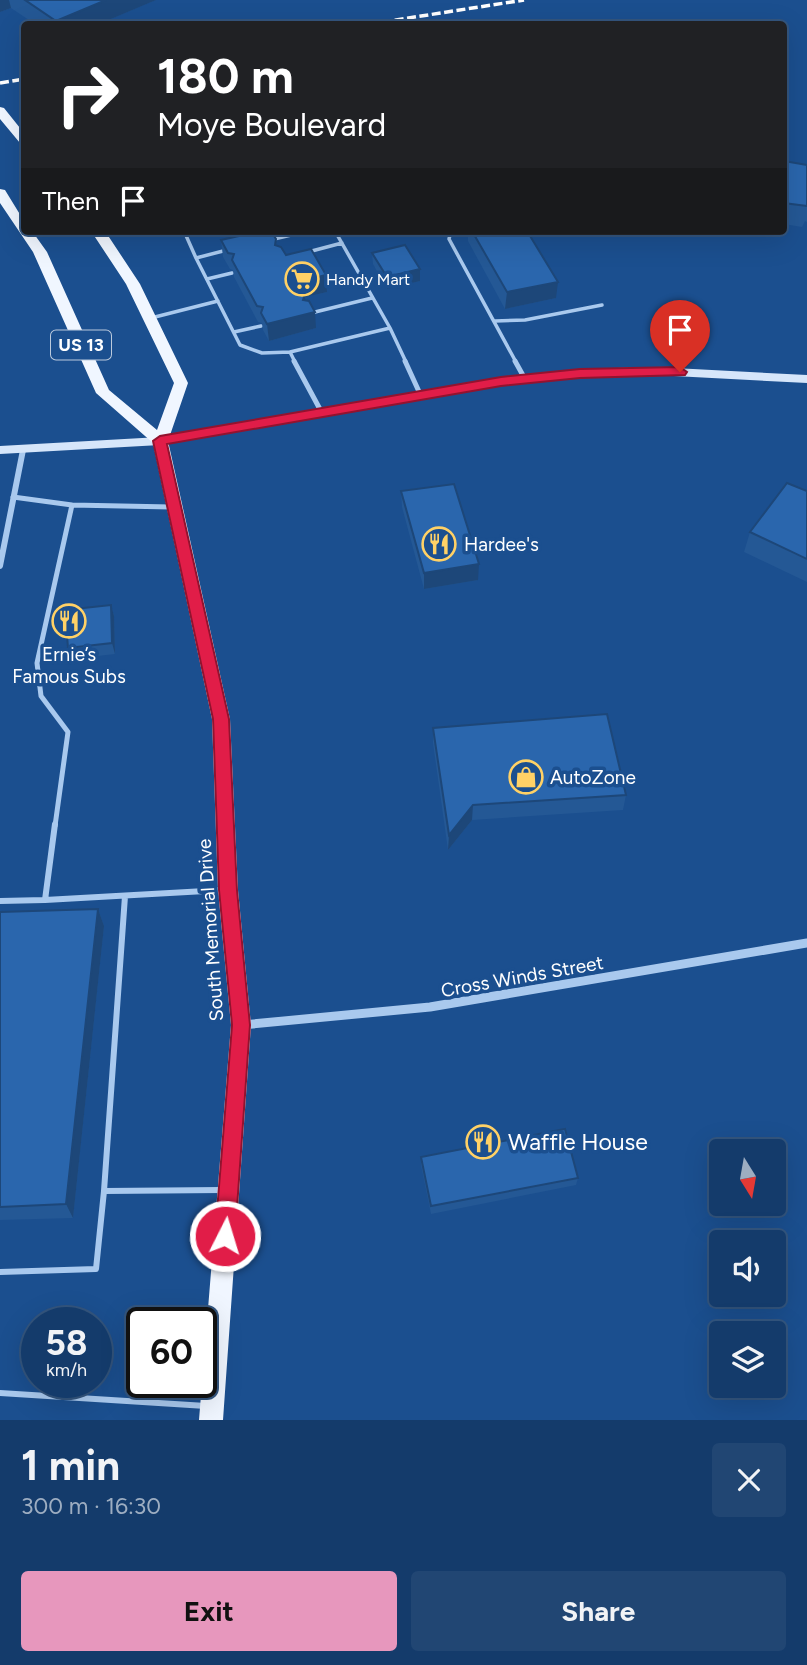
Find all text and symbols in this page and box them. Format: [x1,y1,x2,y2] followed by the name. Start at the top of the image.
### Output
[157,46,294,105] text: 180 m
[42,49,133,140] icon: right
[157,106,386,144] text: Moye Boulevard
[114,182,152,220] icon: arrive
[42,185,100,217] text: Then
[283,260,321,298] supermarket icon: Handy Mart
[326,270,410,289] place label: Handy Mart
[650,300,710,372] pin
[661,311,699,349] icon: arrive
[51,330,111,360] road number: US 13
[420,525,458,563] restaurant icon: Hardee's
[464,533,539,556] place label: Hardee's
[50,602,88,640] restaurant icon: Ernie’s Famous Subs
[12,643,126,688] place label: Ernie’s Famous Subs
[507,758,545,796] shop icon: AutoZone
[550,766,636,789] place label: AutoZone
[193,838,228,1022] street label: South Memorial Drive
[439,951,605,1002] street label: Cross Winds Street
[464,1123,502,1161] restaurant icon: Waffle House
[508,1128,648,1156] place label: Waffle House
[709,1139,786,1216] north arrow
[709,1139,786,1398] map controls
[188,1199,262,1273] position arrow
[709,1230,786,1307] button: sound
[126,1307,217,1398] speed limit sign: 60
[709,1321,786,1398] button: layers
[46,1322,87,1364] text: 58
[46,1359,87,1381] text: km/h
[21,1440,120,1491] text: 1 min
[712,1443,786,1517] button: close
[21,1492,161,1520] text: 300 m · 16:30
[21,1571,397,1651] button: Exit
[411,1571,786,1651] button: Share

